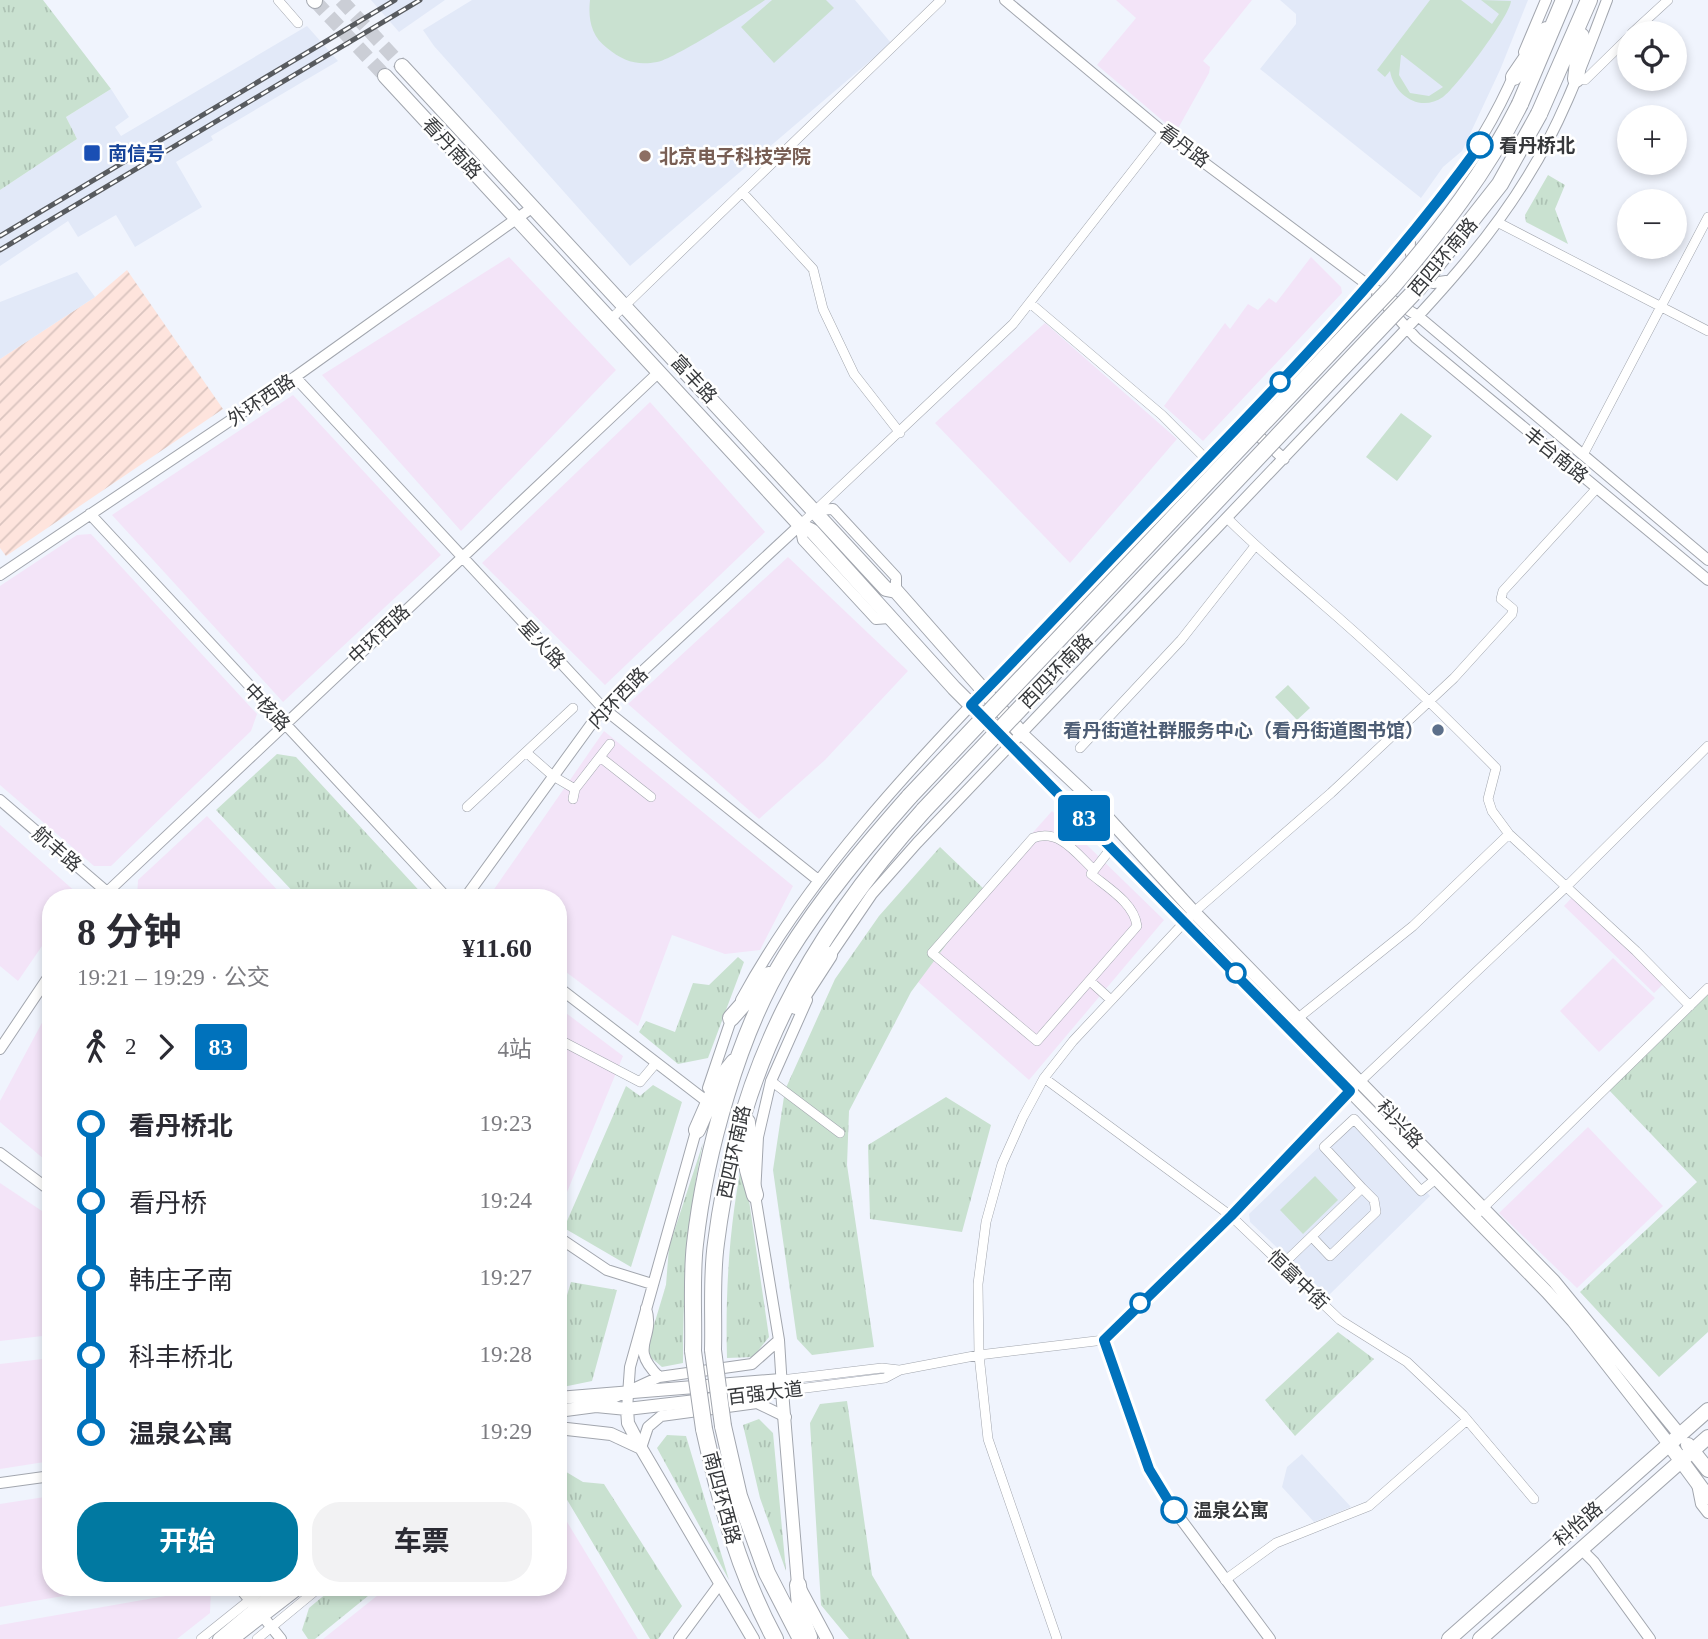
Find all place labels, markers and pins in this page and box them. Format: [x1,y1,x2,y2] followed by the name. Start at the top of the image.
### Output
[1467,132,1493,158] marker: 看丹桥北
[1499,135,1575,156] place label: 看丹桥北
[82,143,102,163] marker: 南信号
[108,143,165,164] place label: 南信号
[659,146,811,167] place label: 北京电子科技学院
[637,148,653,164] marker: 北京电子科技学院
[1270,372,1290,392] unlabelled marker
[1063,720,1424,741] place label: 看丹街道社群服务中心（看丹街道图书馆）
[1430,722,1446,738] marker: 看丹街道社群服务中心（看丹街道图书馆）
[1226,963,1246,983] unlabelled marker
[1130,1293,1150,1313] unlabelled marker
[1161,1497,1187,1523] marker: 温泉公寓
[1193,1500,1269,1521] place label: 温泉公寓

